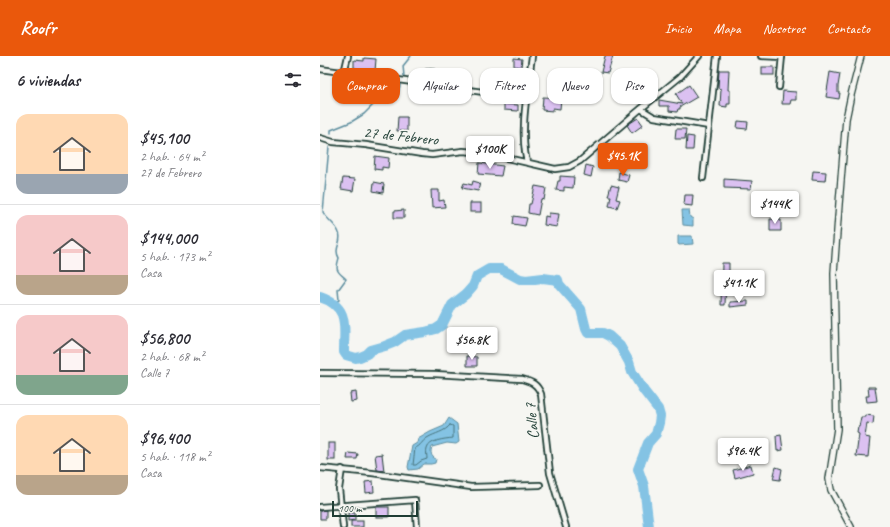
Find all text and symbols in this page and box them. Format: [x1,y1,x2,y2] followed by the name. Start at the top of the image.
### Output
[20,16,56,40] text: Roofr
[665,20,692,37] text: Inicio
[714,20,741,37] text: Mapa
[763,20,805,37] text: Nosotros
[827,20,870,37] text: Contacto
[332,68,400,104] chip: Comprar
[408,68,472,104] chip: Alquilar
[480,68,539,104] chip: Filtros
[547,68,603,104] chip: Nuevo
[611,68,658,104] chip: Piso
[282,69,304,91] icon: filters
[16,70,80,91] text: 6 viviendas
[363,122,441,150] street label: 27 de Febrero
[140,128,189,149] text: $45,100
[48,130,96,178] icon: home
[462,136,518,170] pin: $100K
[475,141,505,157] text: $100K
[590,143,656,177] pin: $45.1K
[607,148,639,164] text: $45.1K
[140,149,204,165] text: 2 hab. · 64 m²
[140,165,201,181] text: 27 de Febrero
[747,191,803,225] pin: $144K
[760,196,790,212] text: $144K
[140,228,197,249] text: $144,000
[48,231,96,279] icon: home
[140,249,210,265] text: 5 hab. · 173 m²
[140,265,161,281] text: Casa
[706,270,772,304] pin: $41.1K
[723,275,755,291] text: $41.1K
[439,327,505,361] pin: $56.8K
[140,328,189,349] text: $56,800
[48,331,96,379] icon: home
[456,332,488,348] text: $56.8K
[140,349,204,365] text: 2 hab. · 68 m²
[140,365,169,381] text: Calle 7
[520,401,544,440] street label: Calle 7
[140,428,189,449] text: $96,400
[48,431,96,479] icon: home
[710,438,776,472] pin: $96.4K
[727,443,759,459] text: $96.4K
[140,449,210,465] text: 5 hab. · 118 m²
[140,465,161,481] text: Casa
[332,499,418,518] scale bar
[338,501,362,515] text: 100 m

